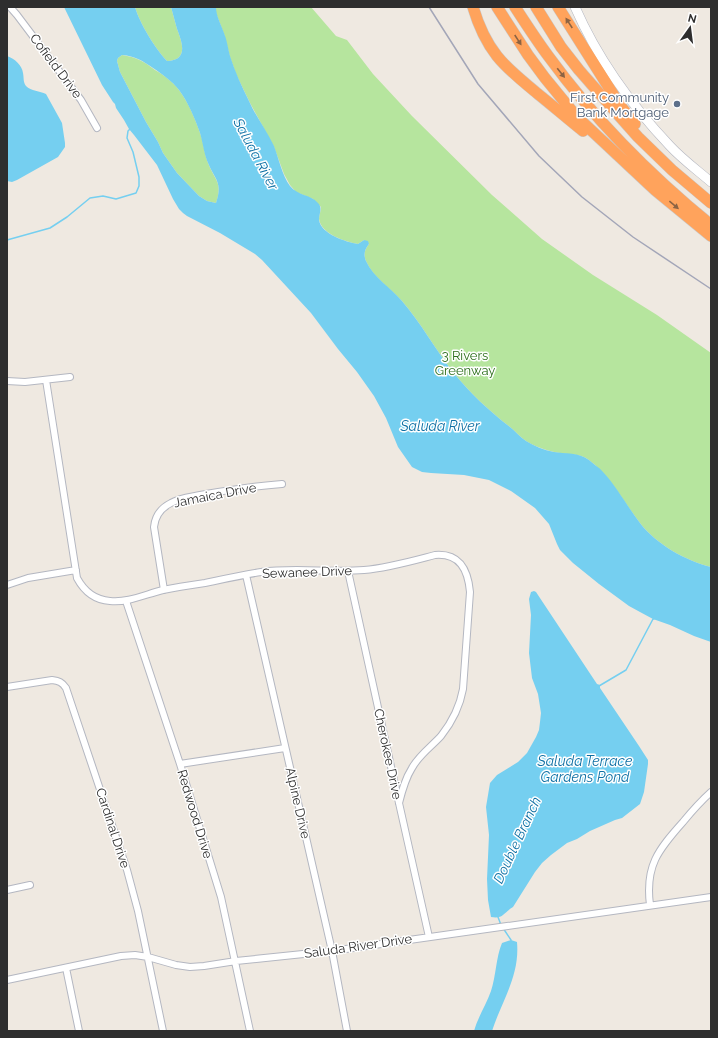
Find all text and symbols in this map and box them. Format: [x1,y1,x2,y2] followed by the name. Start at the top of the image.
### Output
[670,8,710,48] north arrow
[687,11,698,26] text: N
[565,18,573,29] one-way arrow
[27,31,85,101] street label: Cofield Drive
[515,34,522,46] one-way arrow
[557,68,566,79] one-way arrow
[570,90,669,120] place label: First Community Bank Mortgage
[672,99,682,109] marker: First Community Bank Mortgage
[230,114,282,194] water label: Saluda River
[668,201,679,210] one-way arrow
[435,348,495,378] park label: 3 Rivers Greenway
[399,418,481,434] water label: Saluda River
[173,480,258,510] street label: Jamaica Drive
[262,563,353,581] street label: Sewanee Drive
[371,707,405,801] street label: Cherokee Drive
[537,753,633,785] water label: Saluda Terrace Gardens Pond
[283,766,314,840] street label: Alpine Drive
[174,768,216,861] street label: Redwood Drive
[93,786,133,870] street label: Cardinal Drive
[490,794,544,886] water label: Double Branch
[303,931,413,961] street label: Saluda River Drive

